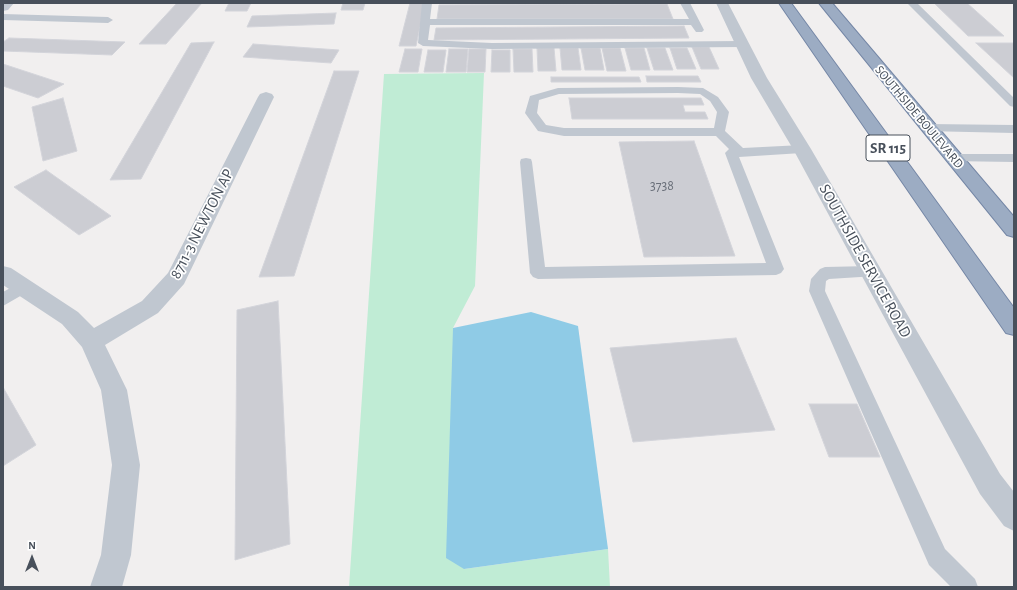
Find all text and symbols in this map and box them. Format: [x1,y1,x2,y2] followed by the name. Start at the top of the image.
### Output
[871,62,967,172] street label: SOUTHSIDE BOULEVARD
[866,135,910,161] road number: SR 115
[166,166,238,282] street label: 8711-3 NEWTON AP
[650,178,674,194] house number: 3738
[815,181,915,341] street label: SOUTHSIDE SERVICE ROAD
[12,538,52,578] north arrow
[28,540,36,551] text: N

